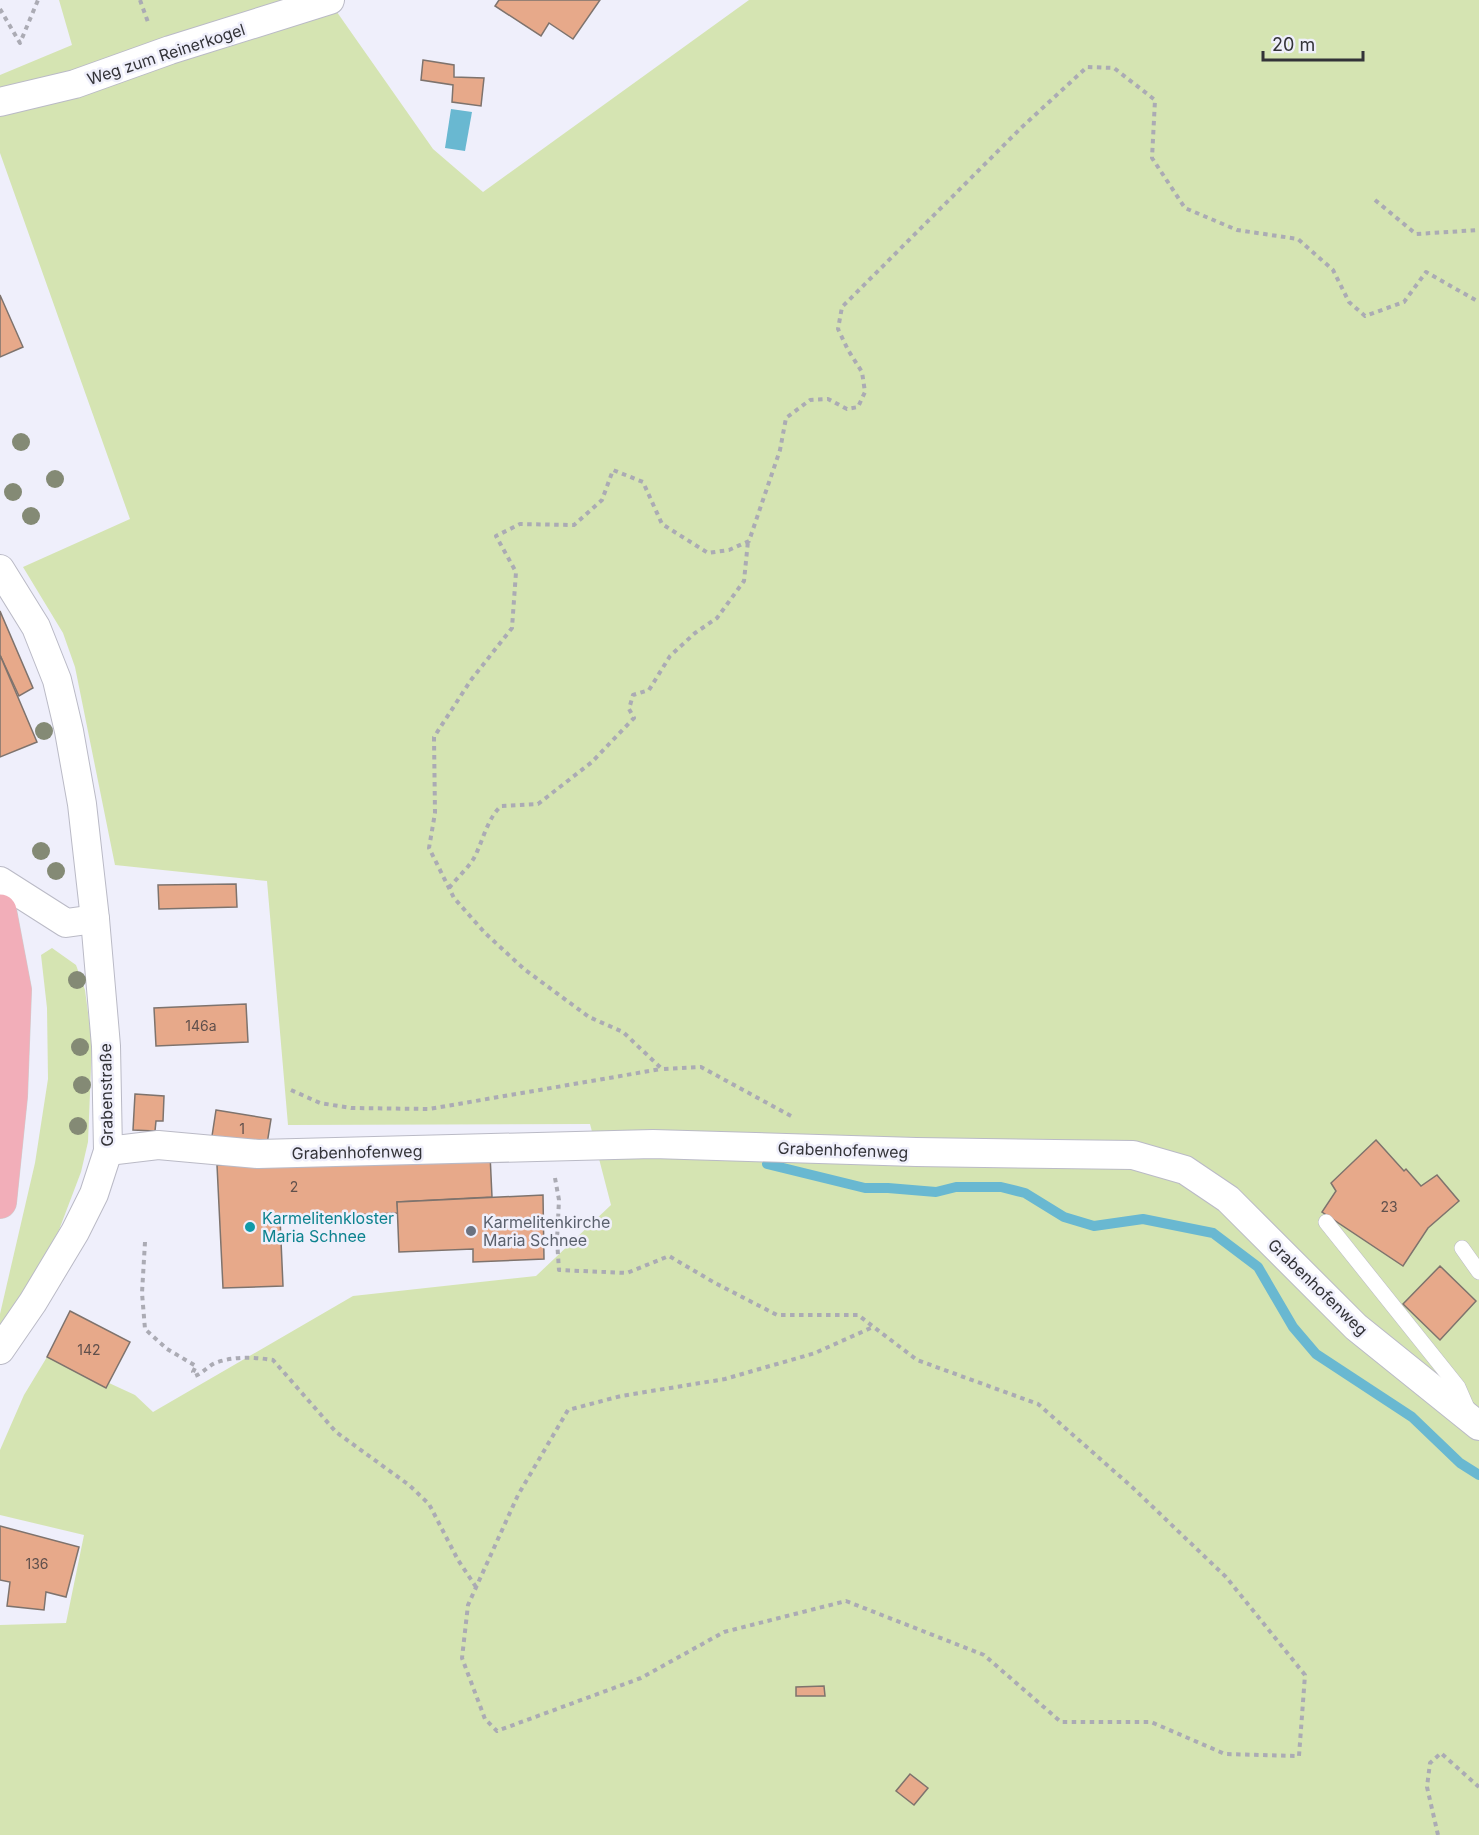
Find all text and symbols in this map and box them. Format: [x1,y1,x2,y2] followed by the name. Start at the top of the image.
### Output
[85,19,247,89] street label: Weg zum Reinerkogel
[1263,24,1364,62] scale bar
[1272,34,1315,55] text: 20 m
[185,1017,217,1034] house number: 146a
[95,1043,117,1147] street label: Grabenstraße
[239,1120,245,1137] house number: 1
[777,1138,909,1162] street label: Grabenhofenweg
[291,1141,423,1163] street label: Grabenhofenweg
[290,1178,298,1195] house number: 2
[1380,1198,1398,1215] house number: 23
[262,1208,394,1246] place label: Karmelitenkloster Maria Schnee
[483,1212,610,1250] place label: Karmelitenkirche Maria Schnee
[243,1220,257,1234] marker: Karmelitenkloster Maria Schnee
[464,1224,478,1238] marker: Karmelitenkirche Maria Schnee
[1264,1234,1372,1340] street label: Grabenhofenweg
[77,1341,101,1358] house number: 142
[25,1555,49,1572] house number: 136

